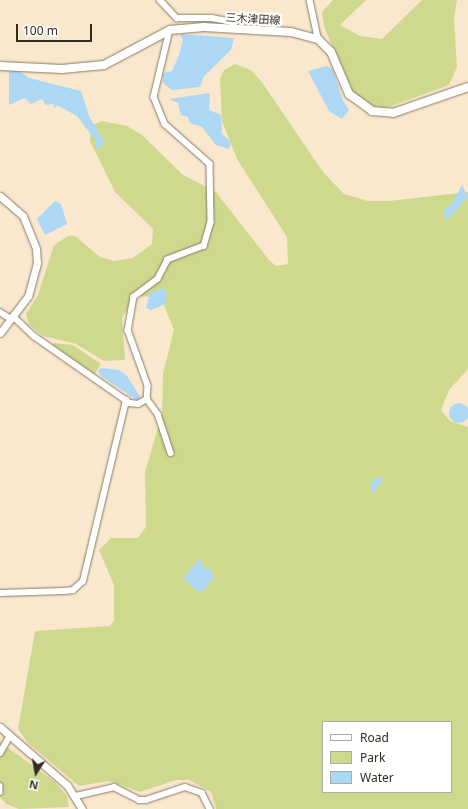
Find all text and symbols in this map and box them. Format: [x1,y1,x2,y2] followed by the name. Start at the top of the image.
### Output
[225,11,281,27] street label: 三木津田線
[18,16,94,42] scale bar
[23,22,58,39] text: 100 m
[322,721,452,793] legend
[360,729,389,746] text: Road
[360,749,385,766] text: Park
[16,753,56,793] north arrow
[360,769,394,786] text: Water
[28,777,39,793] text: N

